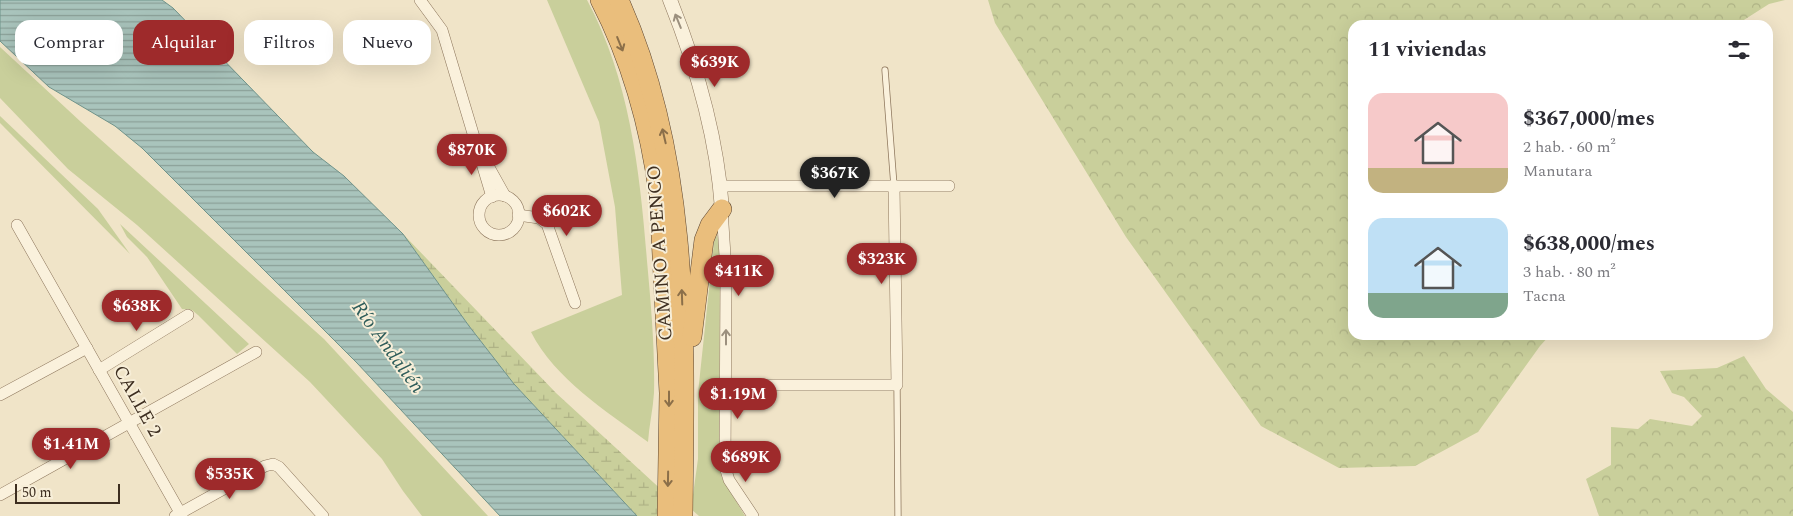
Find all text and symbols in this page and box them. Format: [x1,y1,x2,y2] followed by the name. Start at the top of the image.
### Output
[673,14,682,29] one-way arrow
[15,20,123,65] chip: Comprar
[133,20,234,65] chip: Alquilar
[244,20,333,65] chip: Filtros
[343,20,431,65] chip: Nuevo
[1368,34,1487,66] text: 11 viviendas
[616,36,626,51] one-way arrow
[1725,36,1753,64] icon: filters
[680,46,750,88] pin: $639K
[691,50,739,74] text: $639K
[1523,103,1655,135] text: $367,000/mes
[1408,113,1468,173] icon: home
[659,128,668,144] one-way arrow
[437,134,507,176] pin: $870K
[1523,135,1616,159] text: 2 hab. · 60 m²
[448,138,496,162] text: $870K
[800,156,870,199] pin: $367K
[1523,159,1592,183] text: Manutara
[811,161,859,185] text: $367K
[639,164,681,342] street label: CAMINO A PENCO
[532,194,602,237] pin: $602K
[543,199,591,223] text: $602K
[1523,228,1655,260] text: $638,000/mes
[1408,238,1468,298] icon: home
[847,242,917,285] pin: $323K
[858,247,906,271] text: $323K
[704,254,774,297] pin: $411K
[715,259,763,283] text: $411K
[1523,260,1616,284] text: 3 hab. · 80 m²
[1523,284,1566,308] text: Tacna
[677,289,686,305] one-way arrow
[102,290,172,332] pin: $638K
[113,294,161,318] text: $638K
[344,294,432,400] water label: Río Andalién
[721,329,731,345] one-way arrow
[105,360,169,442] street label: CALLE 2
[697,378,779,420] pin: $1.19M
[710,382,766,406] text: $1.19M
[664,390,674,407] one-way arrow
[30,428,112,470] pin: $1.41M
[43,432,99,456] text: $1.41M
[711,440,781,483] pin: $689K
[722,445,770,469] text: $689K
[195,458,265,500] pin: $535K
[206,462,254,486] text: $535K
[663,470,673,487] one-way arrow
[15,481,120,504] scale bar
[22,482,52,503] text: 50 m

